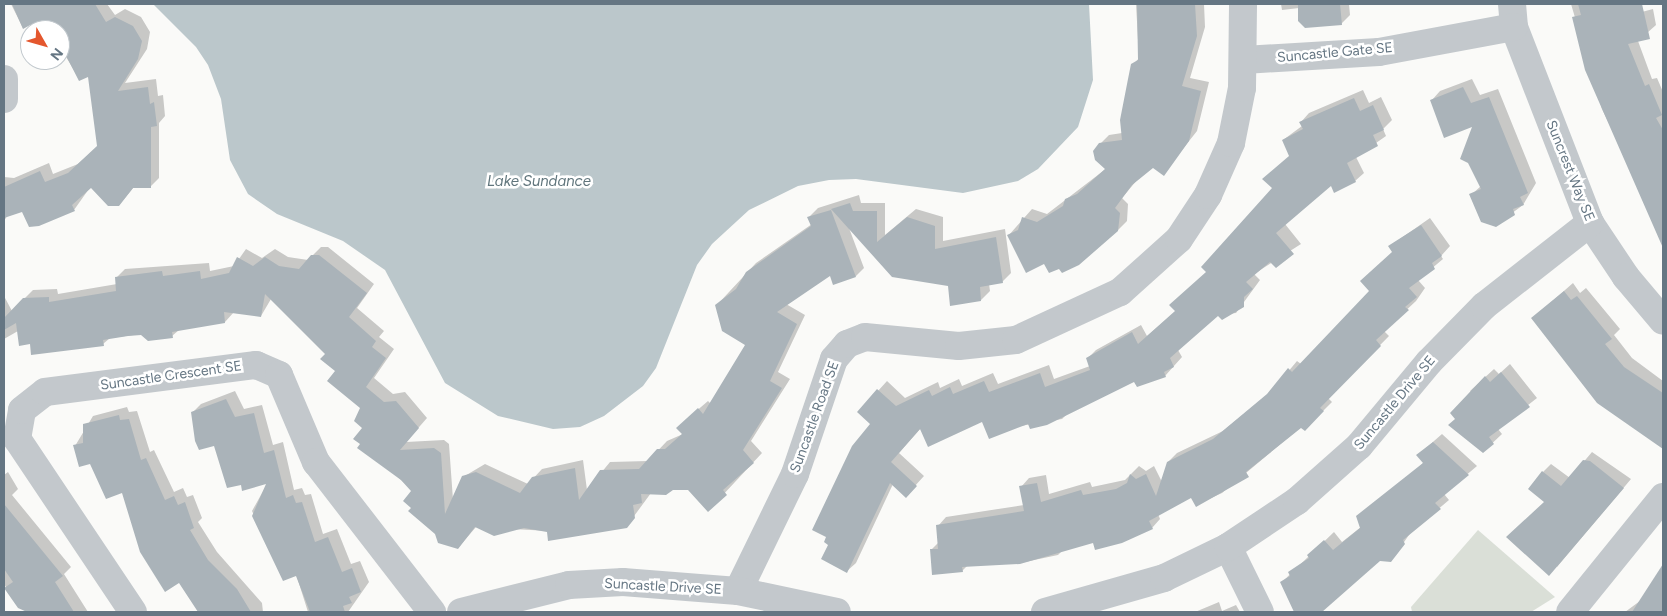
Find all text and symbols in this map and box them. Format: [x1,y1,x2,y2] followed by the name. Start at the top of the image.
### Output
[20,20,70,70] north arrow
[1277,40,1393,66] street label: Suncastle Gate SE
[46,44,66,63] text: N
[1542,118,1598,224] street label: Suncrest Way SE
[487,173,591,191] water label: Lake Sundance
[1351,353,1439,453] street label: Suncastle Drive SE
[99,358,243,394] street label: Suncastle Crescent SE
[787,359,843,475] street label: Suncastle Road SE
[604,576,722,598] street label: Suncastle Drive SE

